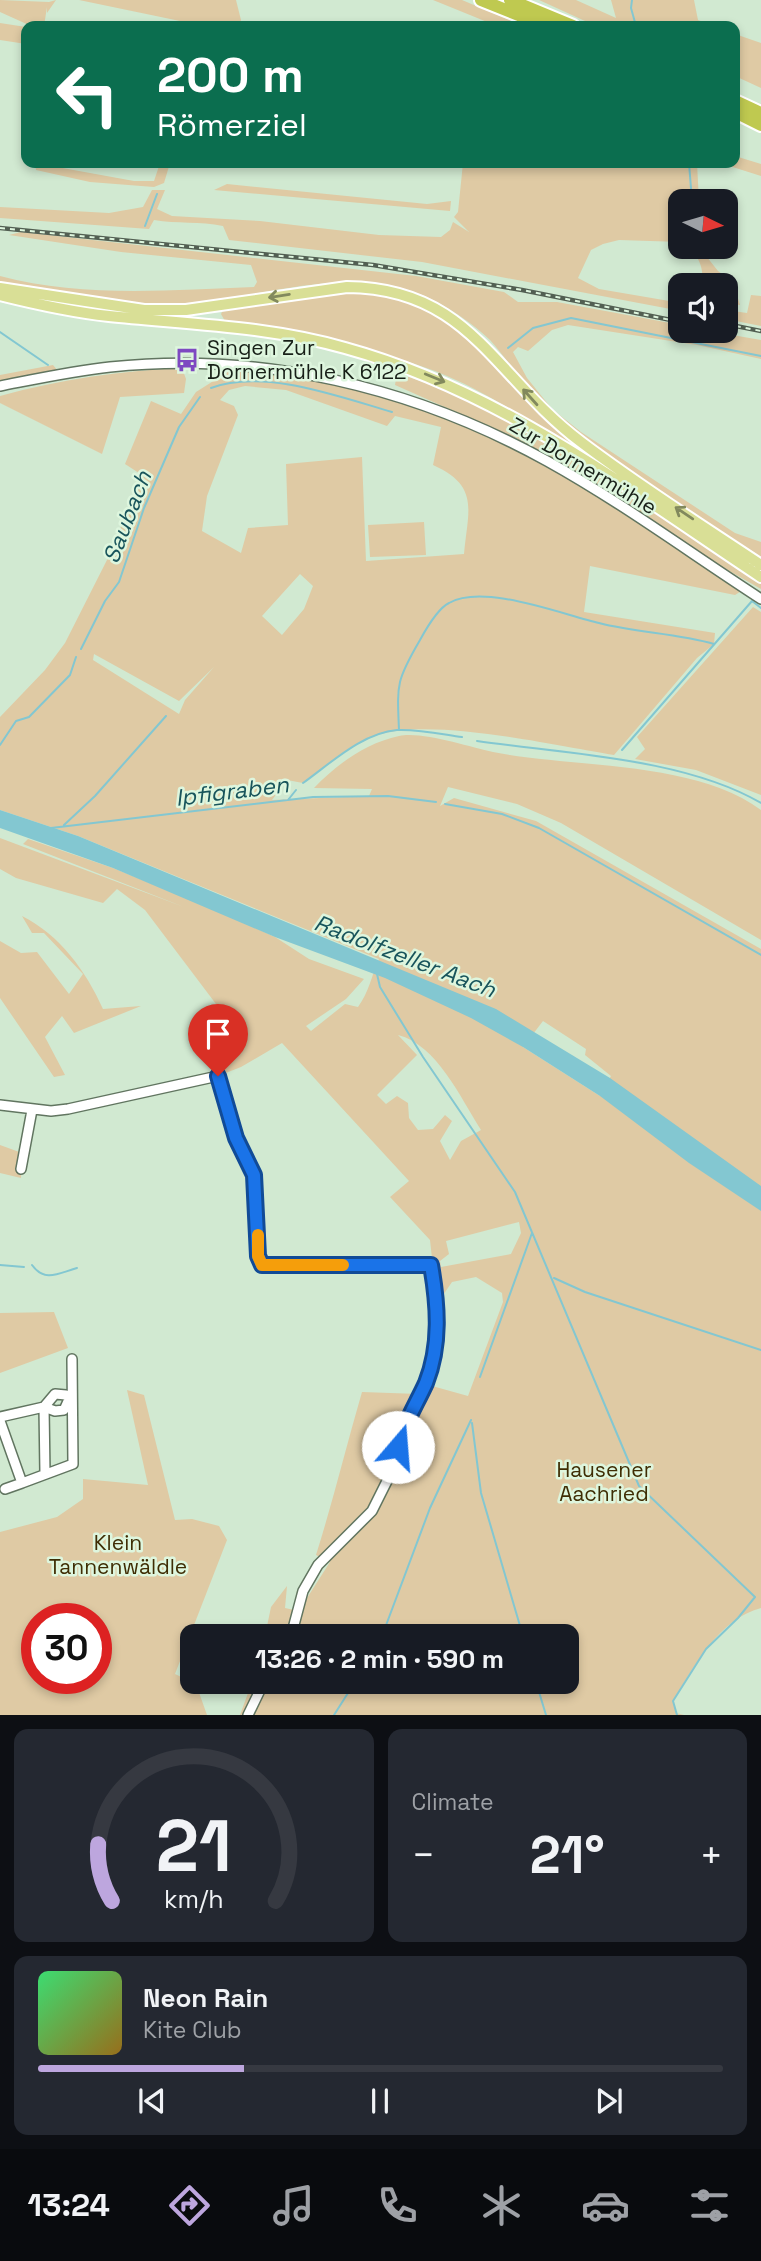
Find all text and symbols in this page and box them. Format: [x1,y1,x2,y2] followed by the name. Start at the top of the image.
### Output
[157,44,304,106] text: 200 m
[42,49,133,140] icon: left
[157,105,307,145] text: Römerziel
[668,189,738,259] north arrow
[668,189,738,343] map controls
[668,273,738,343] button: sound
[268,290,291,303] one-way arrow
[207,334,407,385] place label: Singen Zur Dornermühle K 6122
[173,346,201,374] bus stop icon: Singen Zur Dornermühle K 6122
[423,373,445,386] one-way arrow
[521,389,538,406] one-way arrow
[505,411,662,520] street label: Zur Dornermühle
[96,466,159,568] water label: Saubach
[675,506,694,520] one-way arrow
[174,769,291,813] water label: Ipfigraben
[310,908,501,1005] water label: Radolfzeller Aach
[188,1004,248,1076] pin
[199,1015,237,1053] icon: arrive
[361,1410,435,1484] position arrow
[556,1456,652,1507] park label: Hausener Aachried
[49,1529,187,1580] park label: Klein Tannenwäldle
[21,1603,112,1694] speed limit sign: 30
[255,1642,504,1676] text: 13:26 · 2 min · 590 m
[412,1787,494,1817] text: Climate
[156,1800,232,1893] text: 21
[530,1822,605,1888] text: 21°
[412,1831,435,1879] text: −
[699,1831,723,1879] text: +
[164,1883,224,1915] text: km/h
[143,1981,268,2015] text: Neon Rain
[143,2015,242,2045] text: Kite Club
[133,2082,171,2120] icon: previous
[361,2082,399,2120] icon: pause
[590,2082,628,2120] icon: next
[165,2181,214,2230] icon: directions
[269,2181,318,2230] icon: music
[373,2181,422,2230] icon: phone
[477,2181,526,2230] icon: climate
[581,2181,630,2230] icon: car
[685,2181,734,2230] icon: filters
[27,2185,110,2225] text: 13:24

